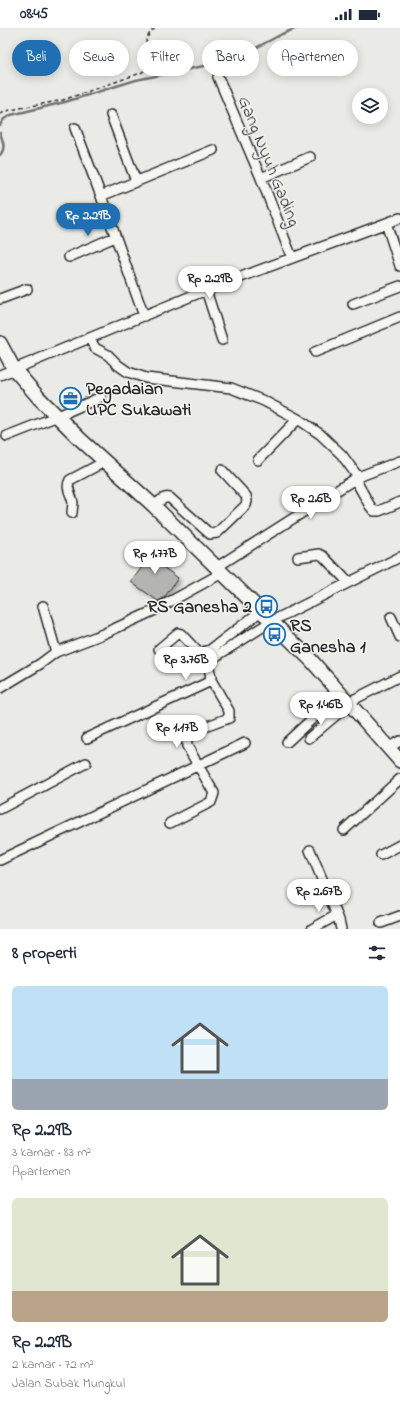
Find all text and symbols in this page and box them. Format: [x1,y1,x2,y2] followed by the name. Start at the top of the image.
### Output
[20,3,48,25] text: 08:45
[12,40,61,76] chip: Beli
[69,40,129,76] chip: Sewa
[137,40,194,76] chip: Filter
[202,40,259,76] chip: Baru
[267,40,358,76] chip: Apartemen
[352,88,388,124] map controls
[352,88,388,124] button: layers
[229,92,306,232] street label: Gang Nyuh Gading
[47,203,129,237] pin: Rp 2.29B
[65,206,111,225] text: Rp 2.29B
[169,266,251,300] pin: Rp 2.29B
[187,269,233,288] text: Rp 2.29B
[86,377,191,424] place label: Pegadaian UPC Sukawati
[58,385,84,411] office icon: Pegadaian UPC Sukawati
[274,486,348,520] pin: Rp 2.6B
[290,489,332,508] text: Rp 2.6B
[114,541,196,575] pin: Rp 1.77B
[133,544,177,563] text: Rp 1.77B
[254,593,280,619] bus stop icon: RS Ganesha 2
[147,595,252,621] place label: RS Ganesha 2
[290,614,366,661] place label: RS Ganesha 1
[262,622,288,648] bus stop icon: RS Ganesha 1
[145,647,227,681] pin: Rp 3.76B
[163,650,209,669] text: Rp 3.76B
[280,692,362,726] pin: Rp 1.46B
[299,695,343,714] text: Rp 1.46B
[136,715,218,749] pin: Rp 1.17B
[156,718,198,737] text: Rp 1.17B
[278,879,360,913] pin: Rp 2.67B
[296,882,342,901] text: Rp 2.67B
[12,941,77,966] text: 8 properti
[366,942,388,964] icon: filters
[164,1012,236,1084] icon: home
[12,1118,72,1143] text: Rp 2.29B
[12,1143,91,1162] text: 3 kamar · 83 m²
[12,1162,71,1181] text: Apartemen
[164,1224,236,1296] icon: home
[12,1330,72,1355] text: Rp 2.29B
[12,1355,94,1374] text: 2 kamar · 72 m²
[12,1374,125,1393] text: Jalan Subak Mungkul

